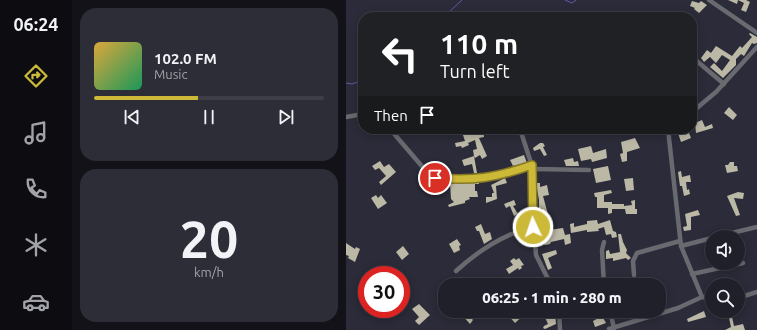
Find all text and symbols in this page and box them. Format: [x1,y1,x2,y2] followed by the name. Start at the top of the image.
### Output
[13,14,59,34] text: 06:24
[374,28,426,80] icon: left
[440,28,518,59] text: 110 m
[154,50,217,67] text: 102.0 FM
[440,61,510,81] text: Turn left
[22,62,50,90] icon: directions
[154,67,188,81] text: Music
[416,104,438,126] icon: arrive
[121,106,143,128] icon: previous
[198,106,220,128] icon: pause
[275,106,297,128] icon: next
[374,107,408,124] text: Then
[22,119,50,147] icon: music
[418,161,452,195] pin
[424,167,446,189] icon: arrive
[22,175,50,203] icon: phone
[512,206,554,248] position arrow
[180,210,238,268] text: 20
[705,230,745,318] map controls
[705,230,745,270] button: sound
[22,231,50,259] icon: climate
[194,265,224,279] text: km/h
[358,266,410,318] speed limit sign: 30
[705,278,745,318] button: search
[22,288,50,316] icon: car
[482,289,622,306] text: 06:25 · 1 min · 280 m

